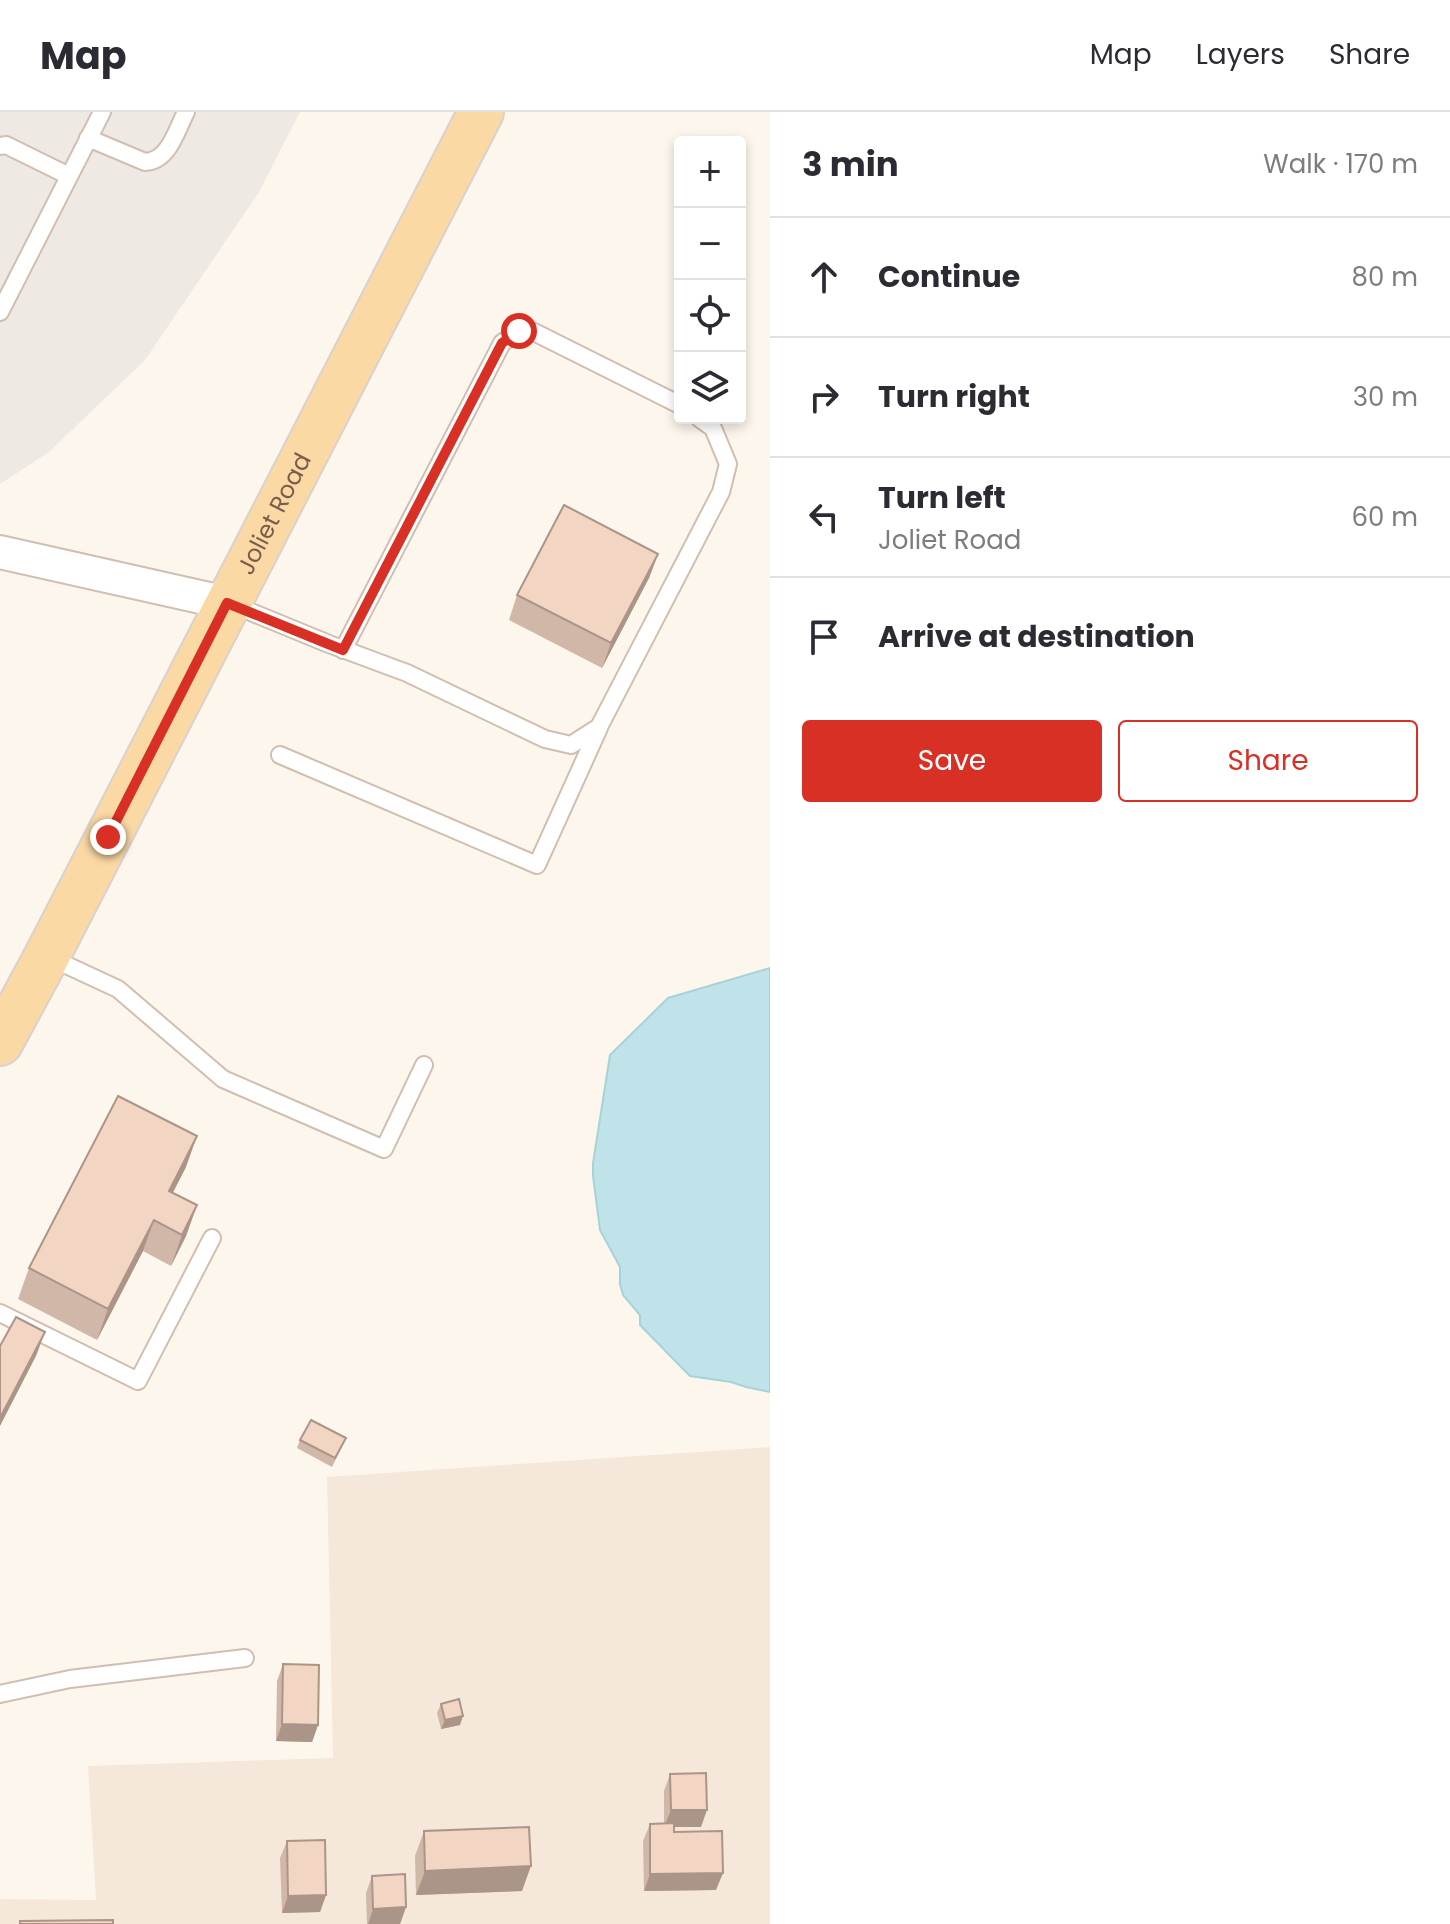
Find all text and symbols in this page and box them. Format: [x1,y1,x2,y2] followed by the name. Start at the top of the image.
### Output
[40,29,127,82] text: Map
[1090,35,1152,74] text: Map
[1196,35,1285,74] text: Layers
[1329,35,1410,74] text: Share
[674,136,746,424] map controls
[674,136,746,208] button: +
[802,140,899,188] text: 3 min
[1263,146,1418,182] text: Walk · 170 m
[674,208,746,280] button: −
[802,255,846,299] icon: ahead
[878,255,1020,298] text: Continue
[1352,259,1418,295] text: 80 m
[674,280,746,352] button: locate
[501,313,537,349] route start
[674,352,746,424] button: layers
[802,375,846,419] icon: right
[878,375,1030,418] text: Turn right
[1353,379,1418,415] text: 30 m
[229,447,319,580] street label: Joliet Road
[878,476,1006,519] text: Turn left
[802,495,846,539] icon: left
[1351,499,1418,535] text: 60 m
[878,522,1021,558] text: Joliet Road
[802,615,846,659] icon: arrive
[878,615,1195,658] text: Arrive at destination
[802,720,1102,802] button: Save
[1118,720,1418,802] button: Share
[90,819,126,855] route end

